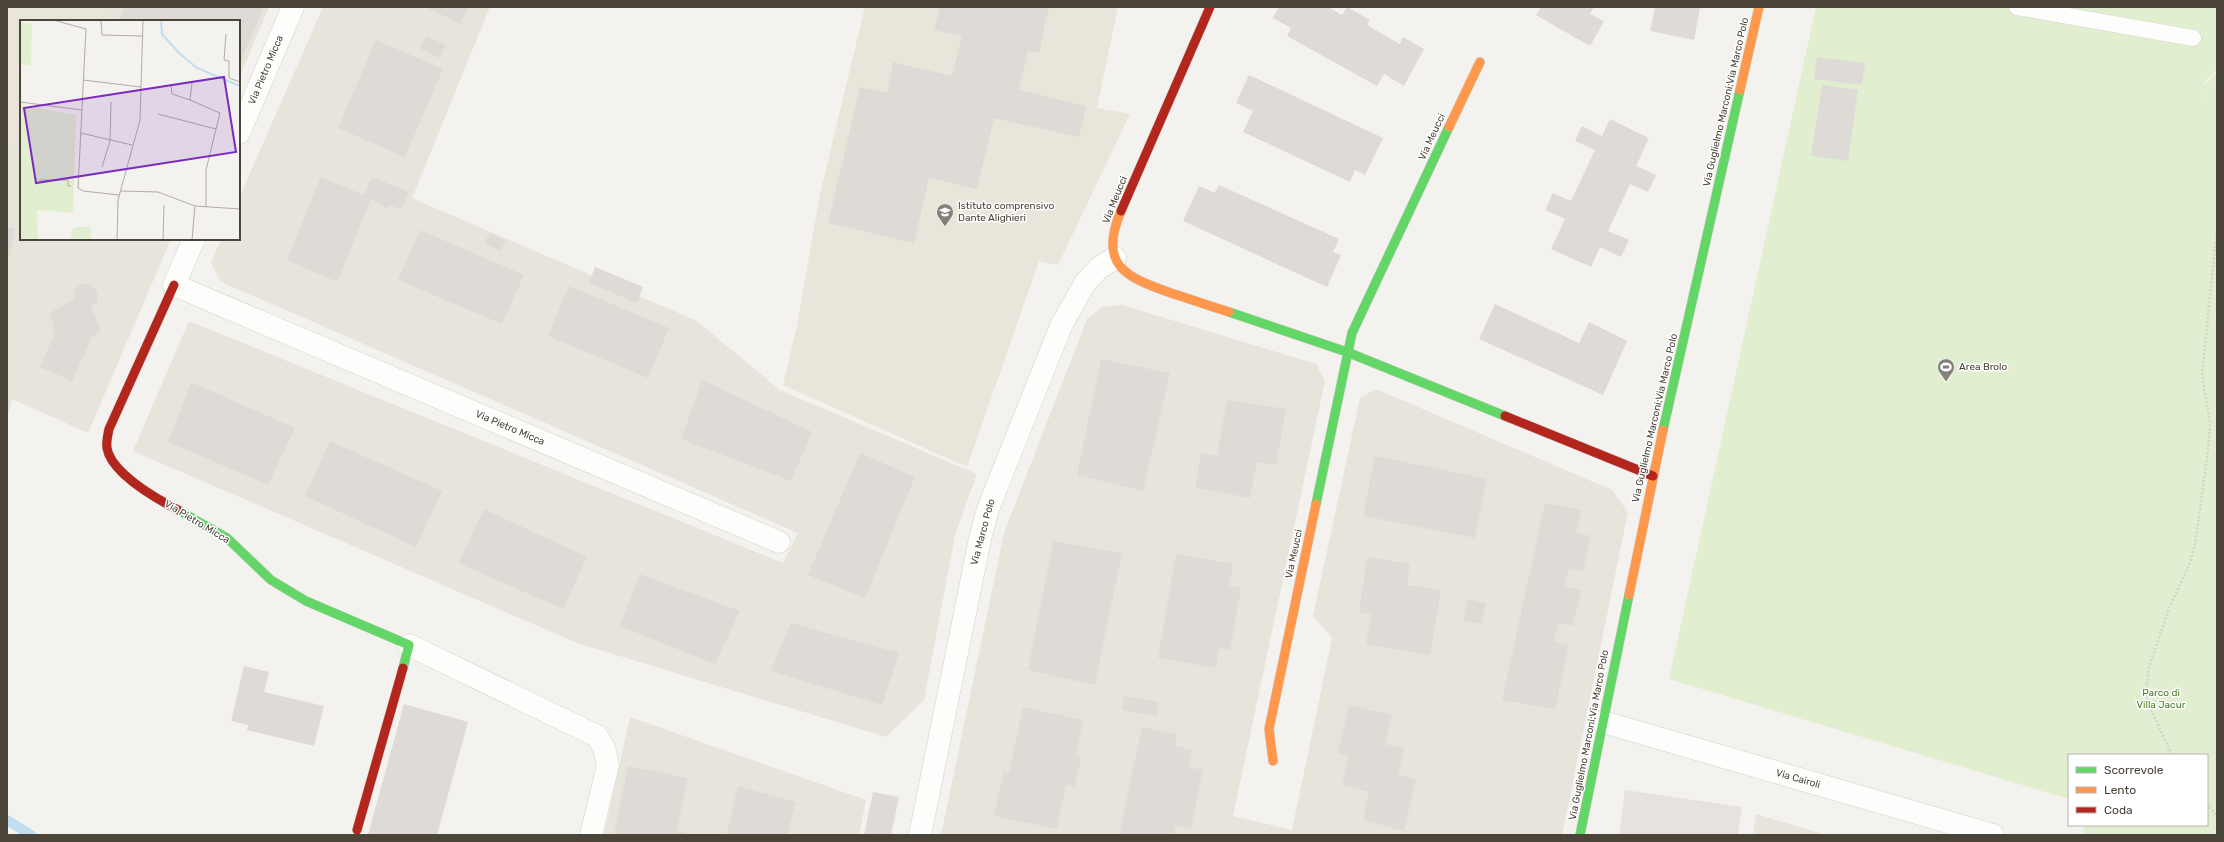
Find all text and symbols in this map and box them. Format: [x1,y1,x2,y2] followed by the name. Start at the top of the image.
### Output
[1701,16,1751,188] street label: Via Guglielmo Marconi;Via Marco Polo
[20,20,240,240] inset map
[246,34,286,106] street label: Via Pietro Micca
[1416,112,1448,162] street label: Via Meucci
[1100,175,1130,225] street label: Via Meucci
[958,200,1055,224] place label: Istituto comprensivo Dante Alighieri
[935,202,955,227] school or university icon: Istituto comprensivo Dante Alighieri
[1630,332,1680,504] street label: Via Guglielmo Marconi;Via Marco Polo
[1936,357,1956,382] sports icon: Area Brolo
[1959,361,2008,373] place label: Area Brolo
[474,408,546,448] street label: Via Pietro Micca
[968,497,998,566] street label: Via Marco Polo
[162,498,232,546] street label: Via Pietro Micca
[1283,528,1305,580] street label: Via Meucci
[1567,649,1611,821] street label: Via Guglielmo Marconi;Via Marco Polo
[2137,687,2186,711] park label: Parco di Villa Jacur
[2068,754,2208,826] legend
[2104,763,2164,777] text: Scorrevole
[1774,767,1822,791] street label: Via Cairoli
[2104,783,2136,797] text: Lento
[2104,803,2133,817] text: Coda

